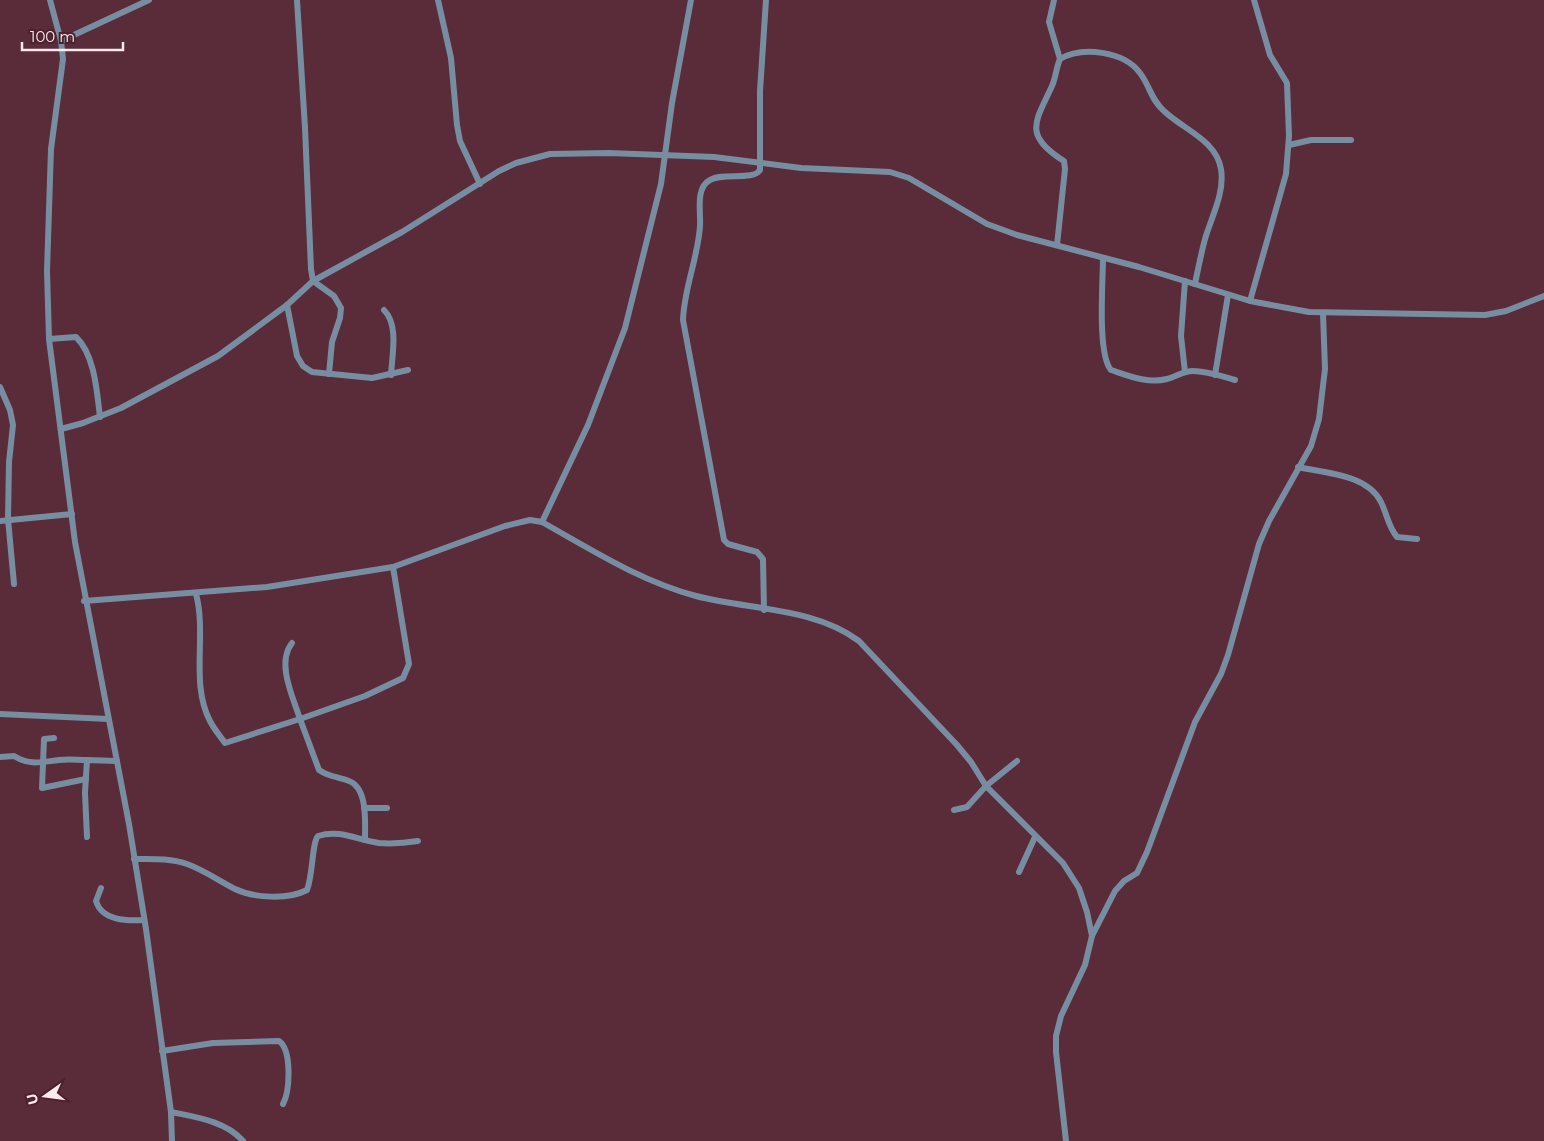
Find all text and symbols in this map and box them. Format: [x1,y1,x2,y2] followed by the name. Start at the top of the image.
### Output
[22,20,124,52] scale bar
[30,27,75,46] text: 100 m
[20,1071,70,1121] north arrow
[22,1092,42,1107] text: U

